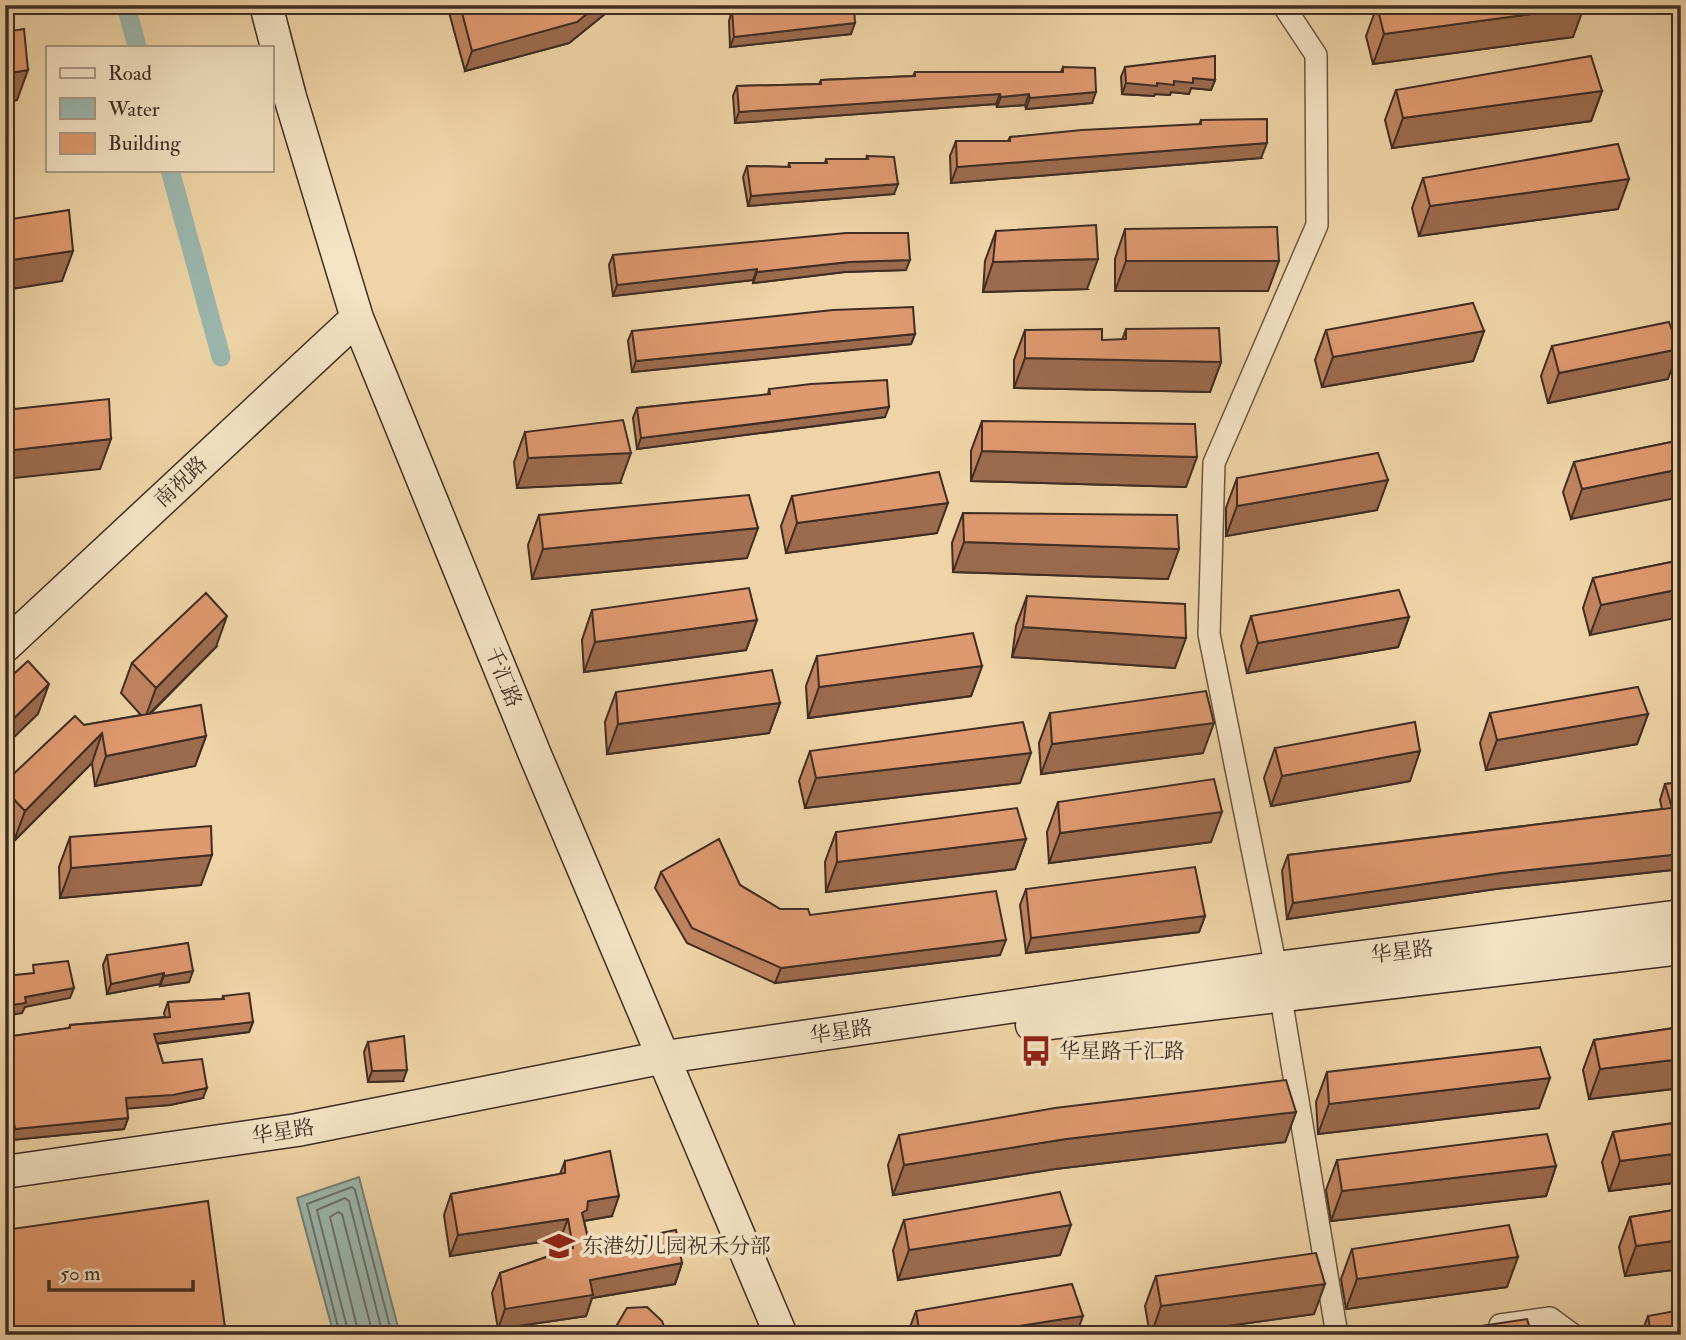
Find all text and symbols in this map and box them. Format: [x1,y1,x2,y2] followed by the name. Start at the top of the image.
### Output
[46,46,273,172] legend
[108,60,153,87] text: Road
[107,96,160,123] text: Water
[108,130,181,157] text: Building
[149,451,213,513] street label: 南祝路
[479,643,527,711] street label: 千汇路
[1369,935,1435,969] street label: 华星路
[808,1014,874,1050] street label: 华星路
[1019,1034,1053,1068] bus stop icon: 华星路千汇路
[1059,1038,1185,1065] place label: 华星路千汇路
[250,1114,316,1150] street label: 华星路
[542,1229,576,1263] school or university icon: 东港幼儿园祝禾分部
[582,1233,771,1260] place label: 东港幼儿园祝禾分部
[49,1249,192,1293] scale bar
[60,1260,101,1287] text: 50 m

